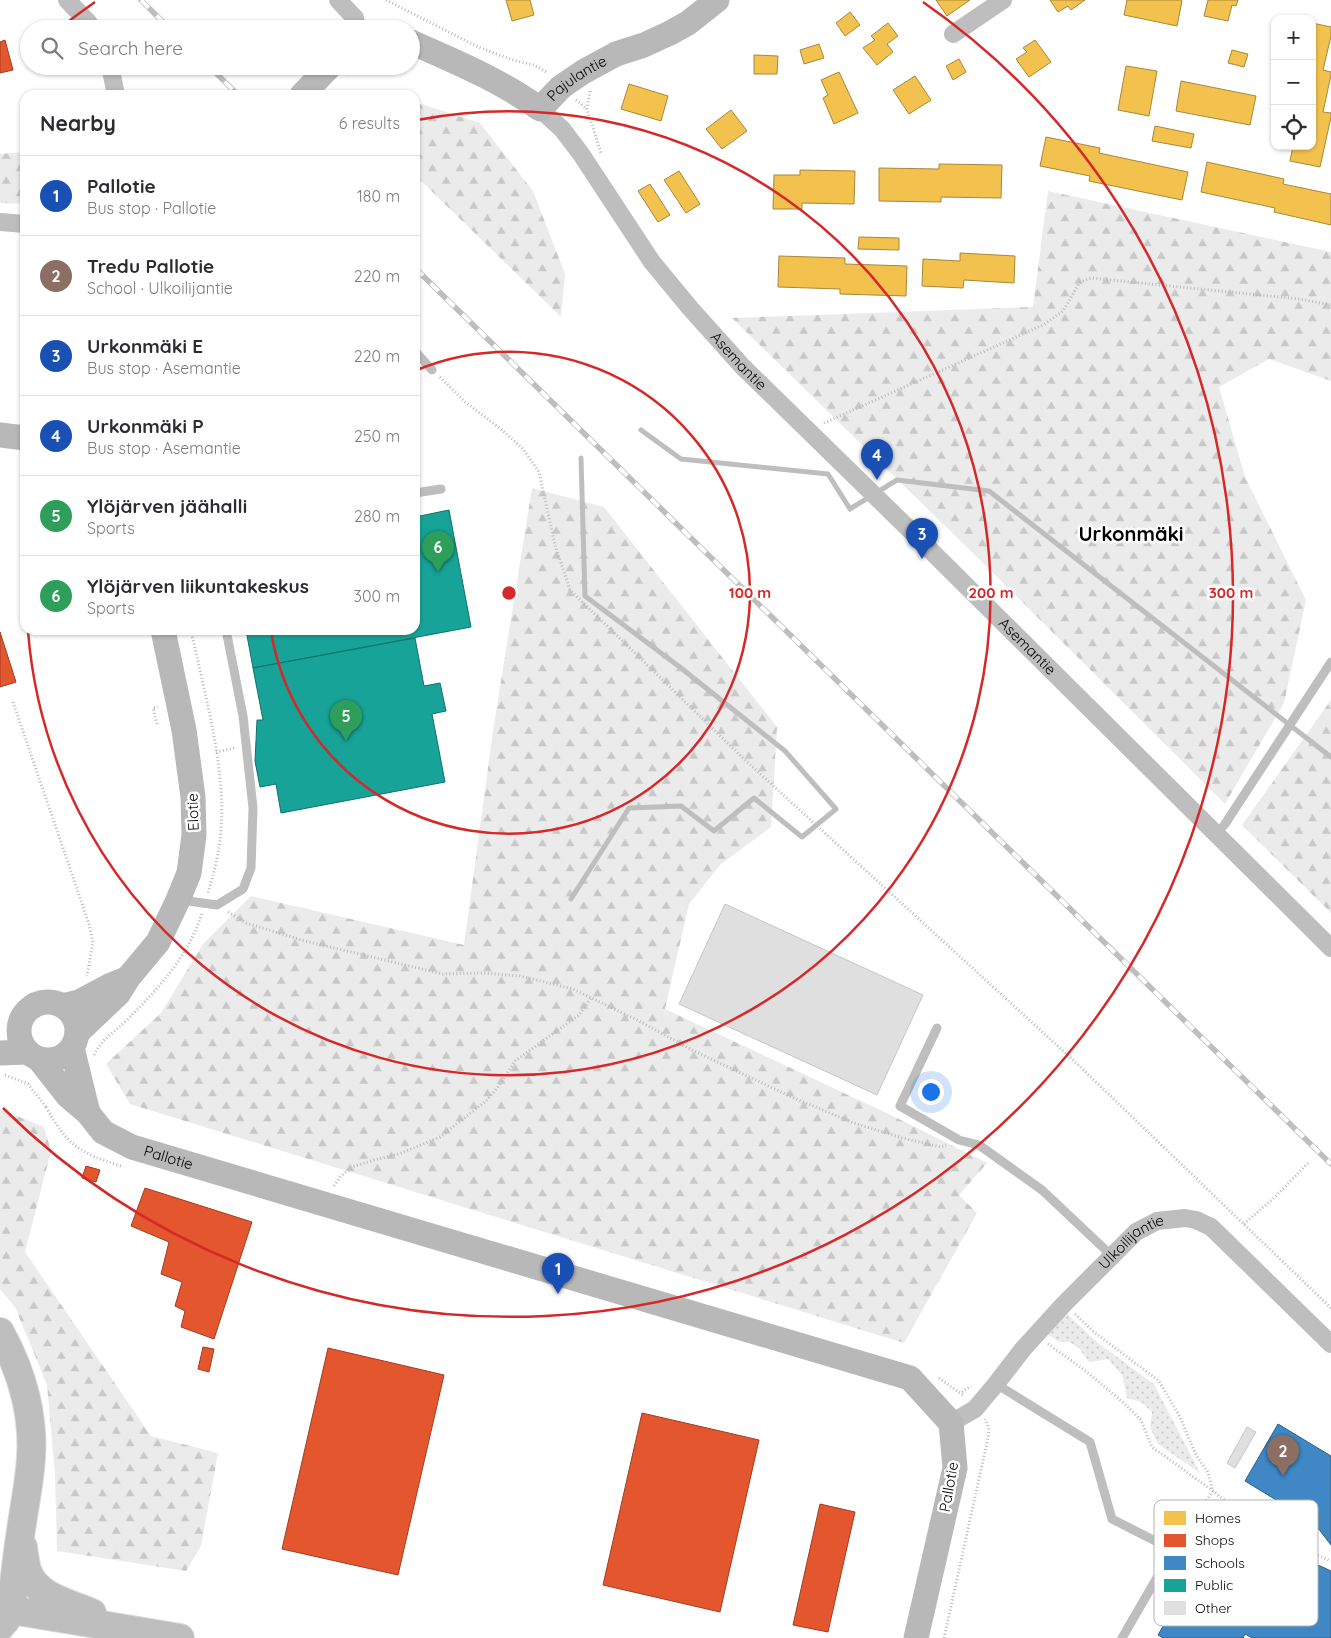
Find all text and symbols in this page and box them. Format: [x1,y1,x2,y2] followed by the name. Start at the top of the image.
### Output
[1271,15,1316,150] map controls
[1271,15,1316,60] button: +
[20,20,420,75] search box
[38,34,66,62] icon: search
[78,36,183,60] text: Search here
[542,51,610,105] street label: Pajulantie
[1271,60,1316,105] button: −
[1271,105,1316,150] button: locate
[40,110,116,136] text: Nearby
[339,113,400,133] text: 6 results
[87,174,156,198] text: Pallotie
[53,186,59,206] text: 1
[357,186,400,206] text: 180 m
[87,198,216,218] text: Bus stop · Pallotie
[87,254,214,278] text: Tredu Pallotie
[51,266,61,286] text: 2
[354,266,400,286] text: 220 m
[87,278,233,298] text: School · Ulkoilijantie
[707,328,771,394] street label: Asemantie
[87,334,203,358] text: Urkonmäki E
[52,346,60,366] text: 3
[354,346,400,366] text: 220 m
[87,358,241,378] text: Bus stop · Asemantie
[87,414,204,438] text: Urkonmäki P
[51,426,61,446] text: 4
[354,426,400,446] text: 250 m
[87,438,241,458] text: Bus stop · Asemantie
[861,439,893,480] pin: 4
[87,494,247,518] text: Ylöjärven jäähalli
[51,506,61,526] text: 5
[354,506,400,526] text: 280 m
[87,518,135,538] text: Sports
[906,518,938,559] pin: 3
[1078,521,1184,546] district label: Urkonmäki
[422,531,454,572] pin: 6
[87,574,309,598] text: Ylöjärven liikuntakeskus
[729,583,771,602] text: 100 m
[969,583,1014,602] text: 200 m
[1209,583,1253,602] text: 300 m
[500,584,518,602] centre of rings
[52,586,60,606] text: 6
[354,586,400,606] text: 300 m
[87,598,135,618] text: Sports
[995,613,1060,679] street label: Asemantie
[330,700,362,741] pin: 5
[182,793,203,831] street label: Elotie
[918,1079,944,1105] your location
[142,1141,195,1174] street label: Pallotie
[1094,1210,1165,1273] street label: Ulkoilijantie
[542,1253,574,1294] pin: 1
[1267,1435,1299,1476] pin: 2
[935,1460,962,1513] street label: Pallotie
[1154,1500,1318,1626] legend
[1195,1509,1241,1527] text: Homes
[1195,1531,1234,1549] text: Shops
[1195,1554,1245,1572] text: Schools
[1195,1576,1233,1594] text: Public
[1195,1599,1232,1617] text: Other

